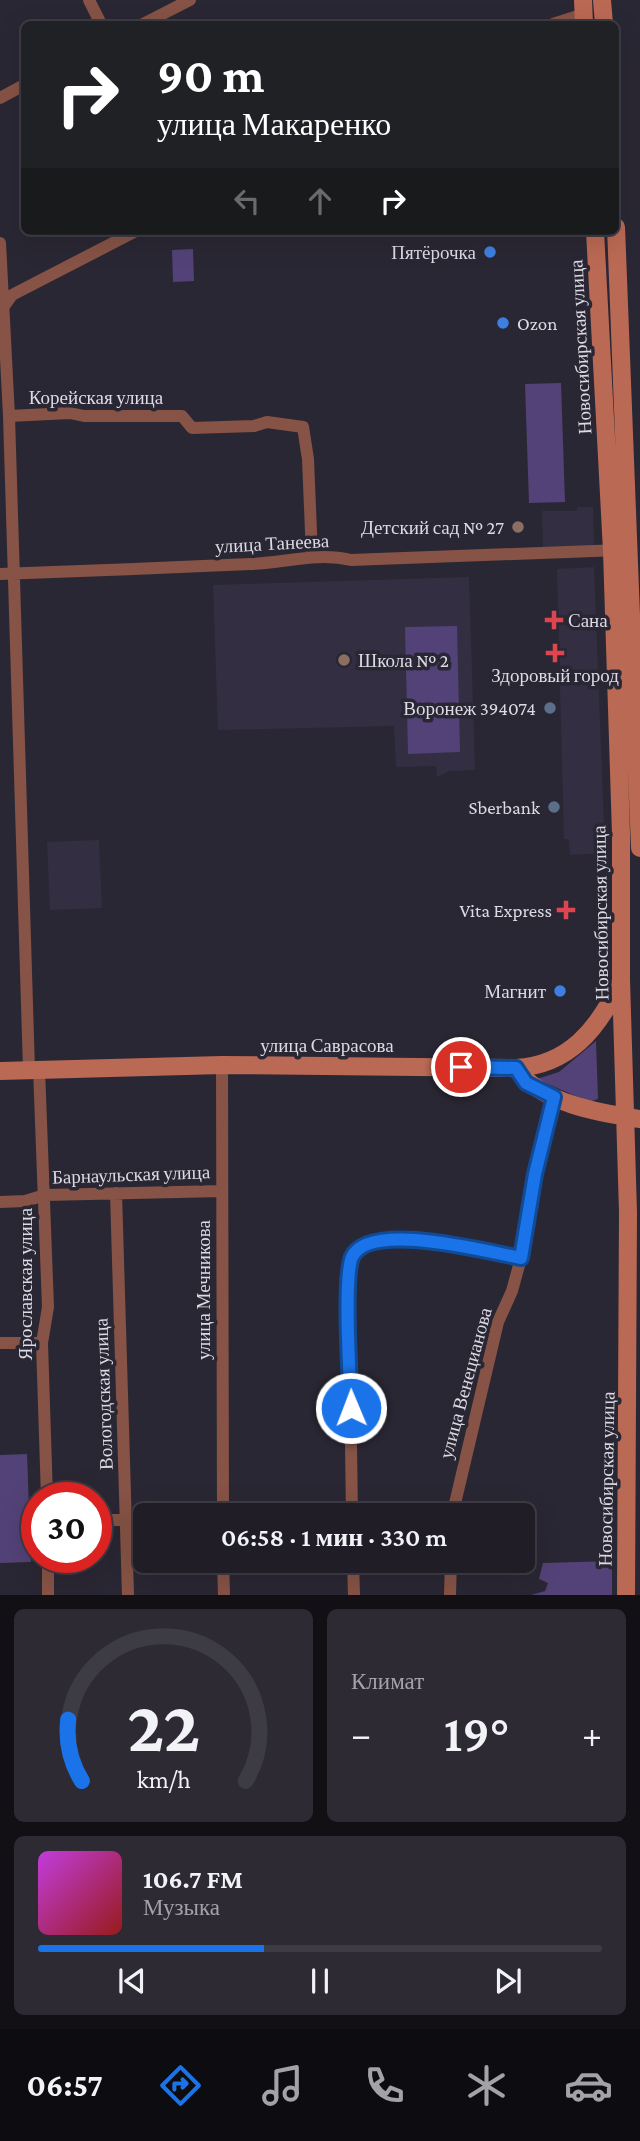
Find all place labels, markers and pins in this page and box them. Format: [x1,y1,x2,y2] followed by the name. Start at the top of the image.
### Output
[391,242,477,263] place label: Пятёрочка
[482,244,498,260] marker: Пятёрочка
[517,313,557,334] place label: Ozon
[495,315,511,331] marker: Ozon
[361,517,504,538] place label: Детский сад № 27
[510,519,526,535] marker: Детский сад № 27
[568,610,608,631] place label: Сана
[546,612,562,628] marker: Сана
[547,645,563,661] marker: Здоровый город
[358,650,449,671] place label: Школа № 2
[336,652,352,668] marker: Школа № 2
[491,665,619,686] place label: Здоровый город
[403,698,536,719] place label: Воронеж 394074
[542,700,558,716] marker: Воронеж 394074
[469,797,541,818] place label: Sberbank
[546,799,562,815] marker: Sberbank
[459,900,552,921] place label: Vita Express
[558,902,574,918] marker: Vita Express
[484,981,547,1002] place label: Магнит
[552,983,568,999] marker: Магнит
[431,1037,491,1097] pin

